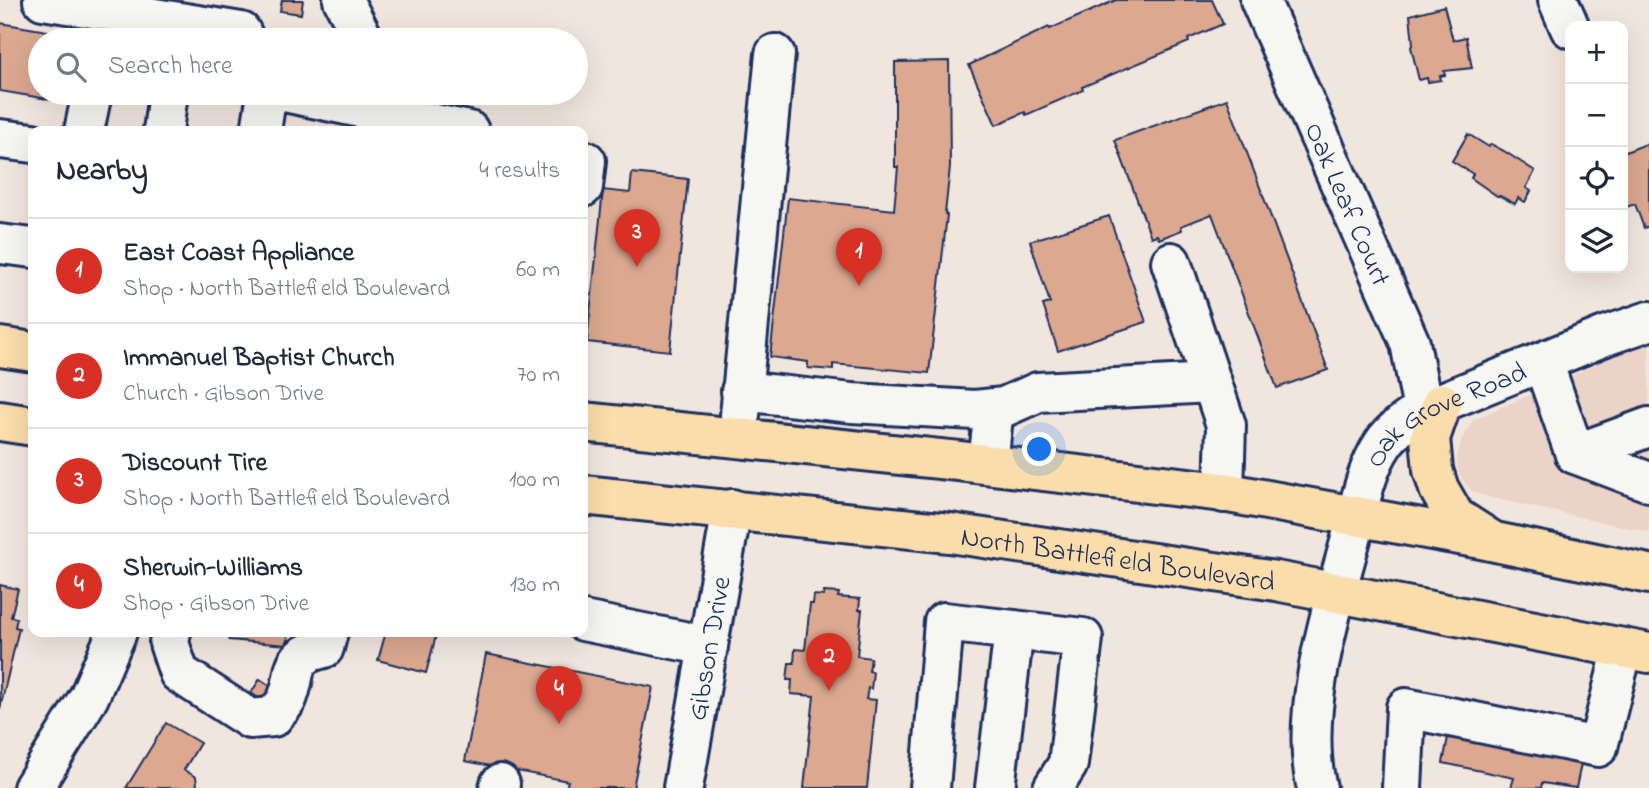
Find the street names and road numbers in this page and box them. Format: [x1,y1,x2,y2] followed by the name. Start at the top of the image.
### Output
[1292,116,1400,293] street label: Oak Leaf Court
[1356,353,1534,475] street label: Oak Grove Road
[958,518,1278,605] street label: North Battlefield Boulevard
[678,573,744,724] street label: Gibson Drive

